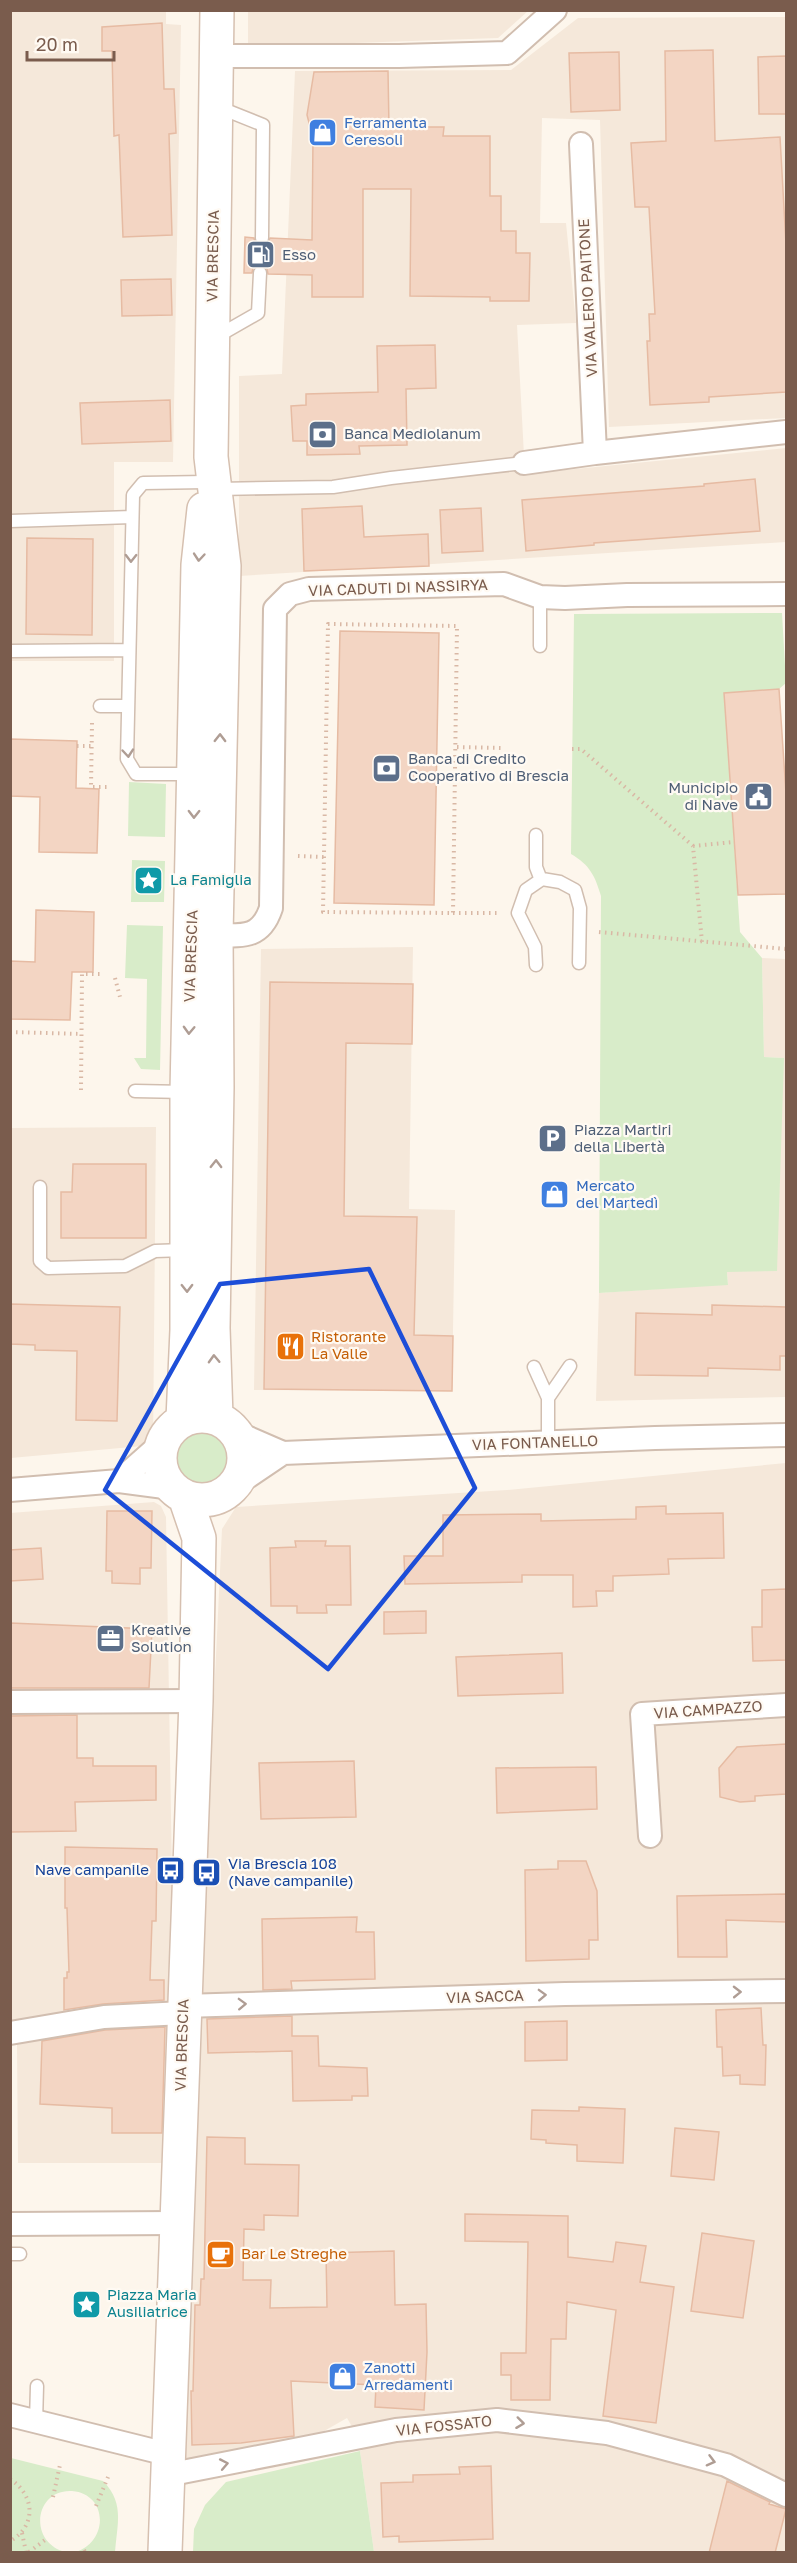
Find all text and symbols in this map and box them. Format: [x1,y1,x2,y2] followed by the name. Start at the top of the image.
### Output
[27,24,114,62] scale bar
[36,33,78,55] text: 20 m
[344,113,427,148] place label: Ferramenta Ceresoli
[307,116,339,148] shop icon: Ferramenta Ceresoli
[202,210,222,302] street label: VIA BRESCIA
[574,218,600,378] street label: VIA VALERIO PAITONE
[245,239,277,271] fuel station icon: Esso
[282,245,316,263] place label: Esso
[307,418,339,450] bank icon: Banca Mediolanum
[344,424,481,442] place label: Banca Mediolanum
[193,552,206,561] one-way arrow
[125,554,138,563] one-way arrow
[308,575,488,599] street label: VIA CADUTI DI NASSIRYA
[214,733,227,742] one-way arrow
[121,748,134,758] one-way arrow
[408,749,569,784] place label: Banca di Credito Cooperativo di Brescia
[371,752,403,784] bank icon: Banca di Credito Cooperativo di Brescia
[668,778,738,813] place label: Municipio di Nave
[743,781,775,813] public building icon: Municipio di Nave
[188,810,200,819] one-way arrow
[133,864,165,896] place icon: La Famiglia
[170,870,252,888] place label: La Famiglia
[179,909,201,1003] street label: VIA BRESCIA
[183,1026,195,1035] one-way arrow
[574,1120,671,1155] place label: Piazza Martiri della Libertà
[537,1123,569,1155] parking icon: Piazza Martiri della Libertà
[210,1159,222,1168] one-way arrow
[576,1176,658,1211] place label: Mercato del Martedì
[539,1179,571,1211] shop icon: Mercato del Martedì
[181,1284,193,1293] one-way arrow
[311,1327,386,1362] place label: Ristorante La Valle
[274,1330,306,1362] restaurant icon: Ristorante La Valle
[208,1354,220,1363] one-way arrow
[472,1431,598,1453] street label: VIA FONTANELLO
[131,1620,192,1655] place label: Kreative Solution
[94,1623,126,1655] office icon: Kreative Solution
[653,1696,763,1722] street label: VIA CAMPAZZO
[154,1854,186,1886] bus stop icon: Nave campanile
[228,1854,354,1889] place label: Via Brescia 108 (Nave campanile)
[191,1857,223,1889] bus stop icon: Via Brescia 108 (Nave campanile)
[35,1860,149,1878] place label: Nave campanile
[446,1986,524,2006] street label: VIA SACCA
[732,1986,741,1998] one-way arrow
[538,1989,547,2001] one-way arrow
[170,1998,192,2092] street label: VIA BRESCIA
[238,1998,247,2011] one-way arrow
[204,2238,236,2270] cafe icon: Bar Le Streghe
[241,2244,347,2262] place label: Bar Le Streghe
[107,2285,197,2320] place label: Piazza Maria Ausiliatrice
[70,2288,102,2320] place icon: Piazza Maria Ausiliatrice
[364,2358,453,2393] place label: Zanotti Arredamenti
[327,2361,359,2393] shop icon: Zanotti Arredamenti
[395,2411,493,2439] street label: VIA FOSSATO
[515,2416,525,2428] one-way arrow
[705,2454,715,2466] one-way arrow
[219,2458,229,2471] one-way arrow

